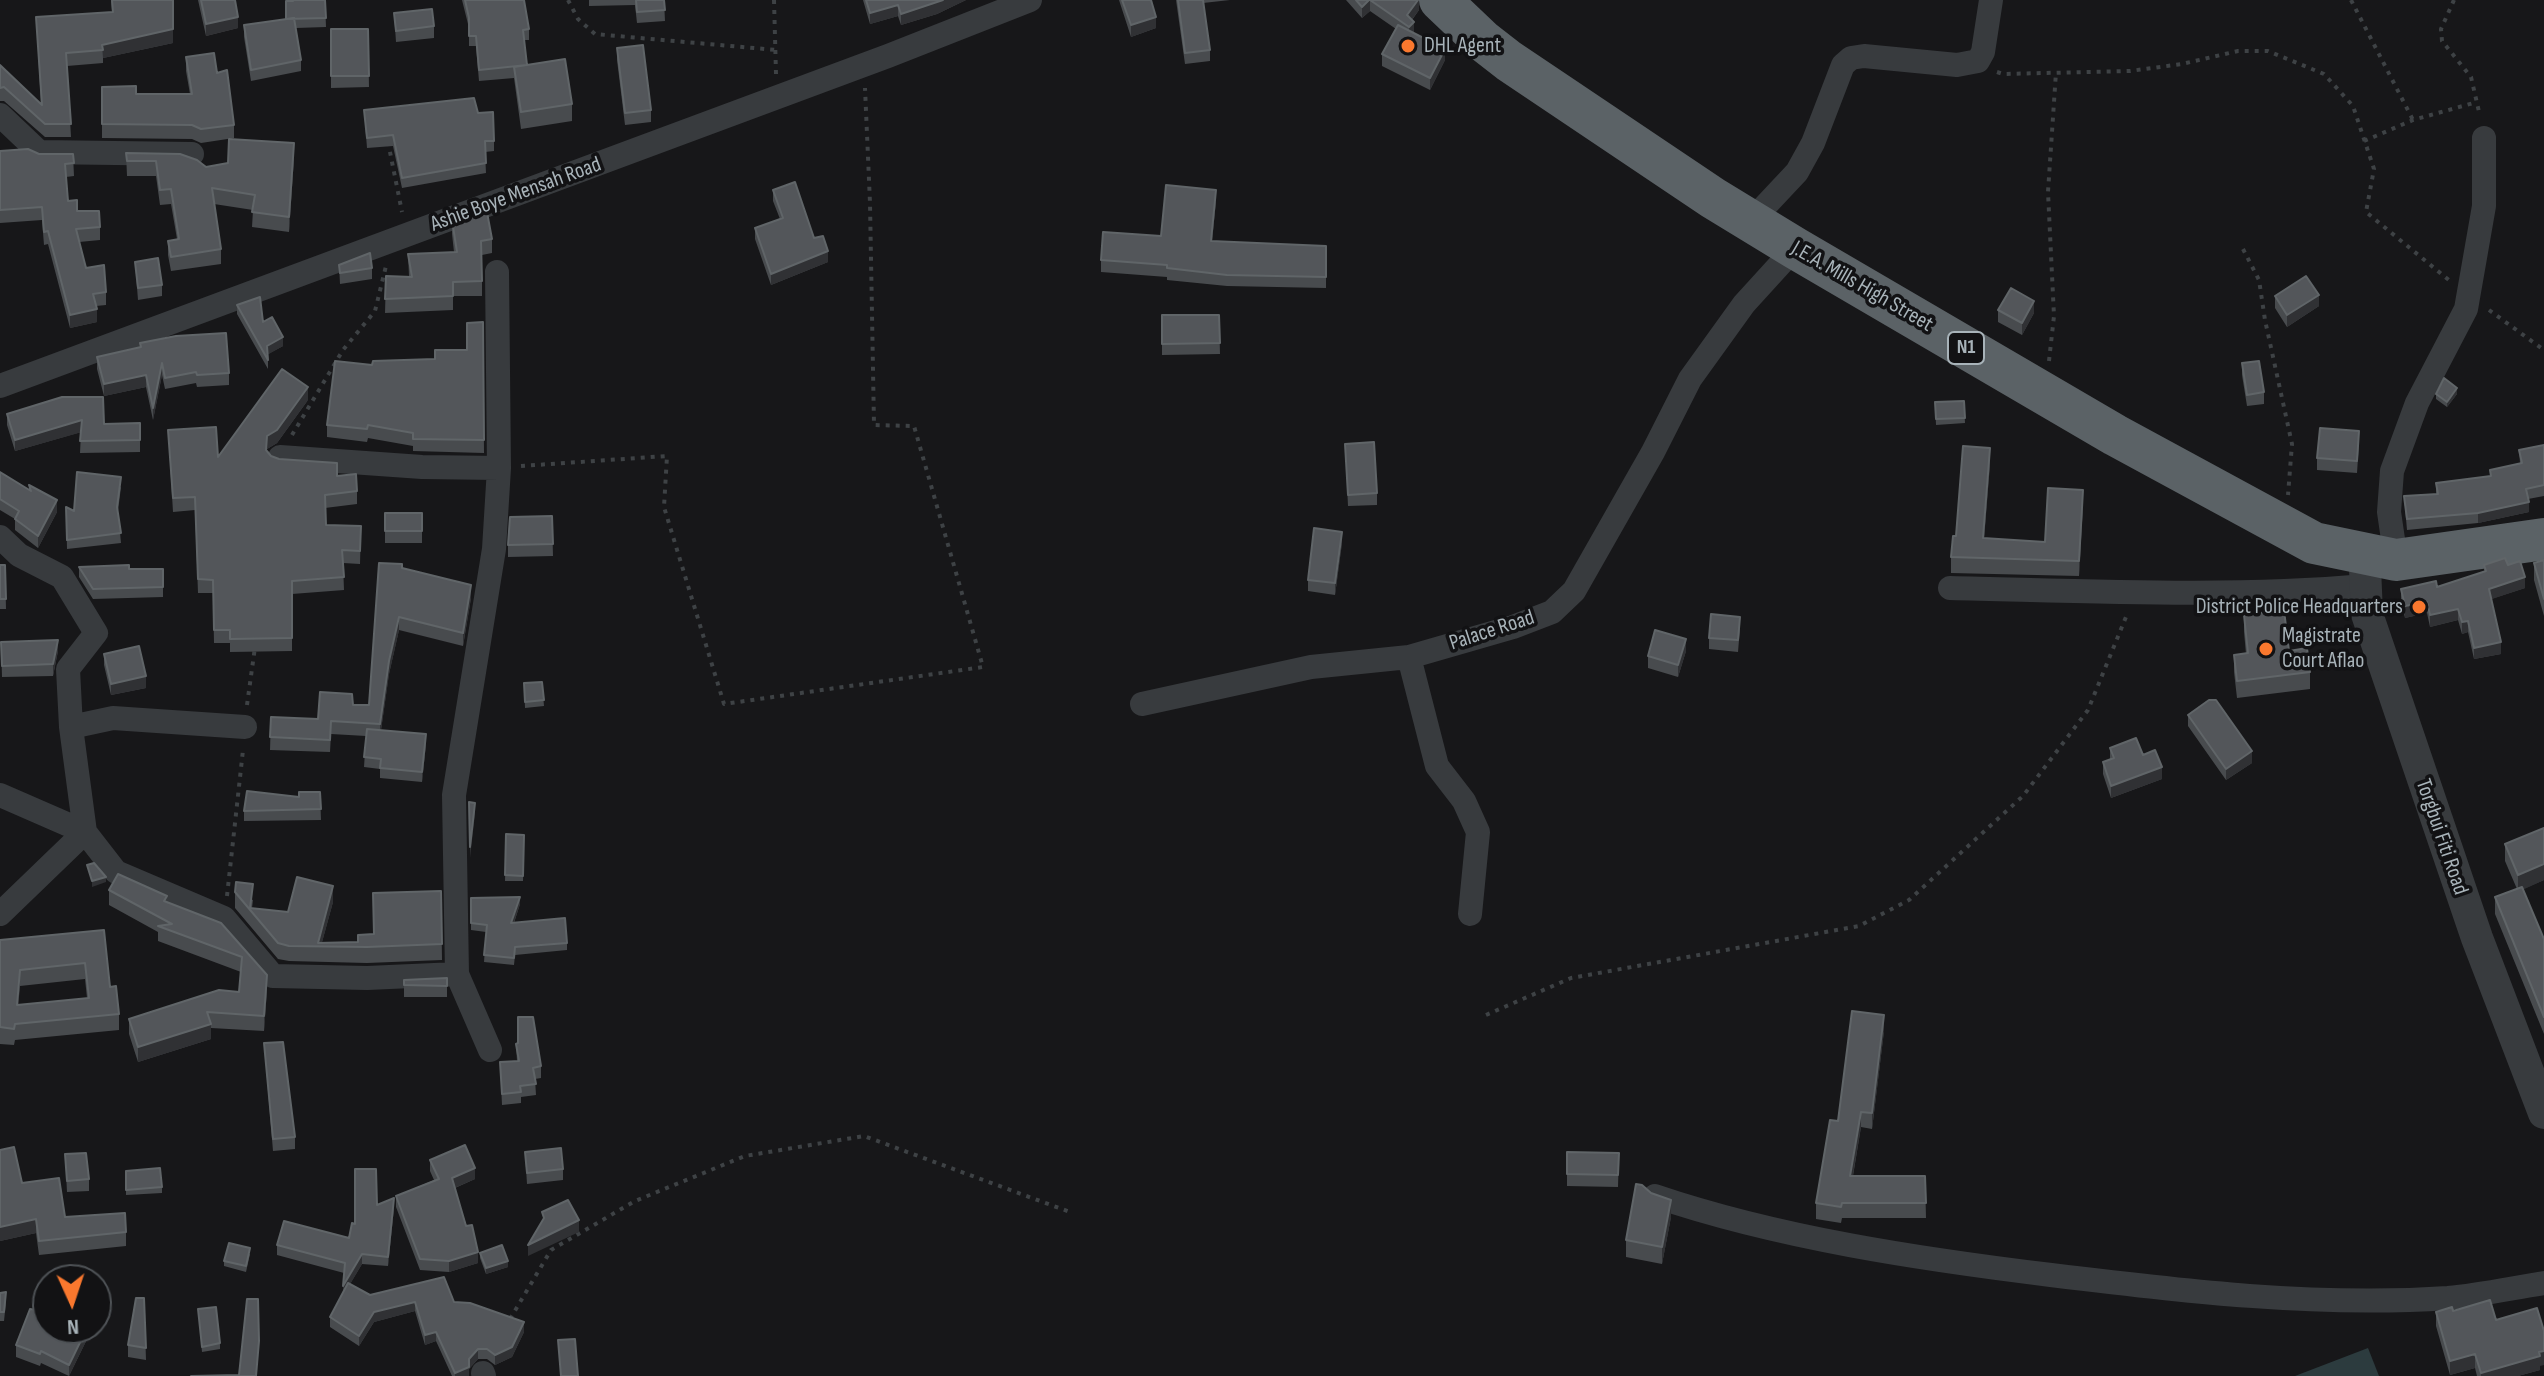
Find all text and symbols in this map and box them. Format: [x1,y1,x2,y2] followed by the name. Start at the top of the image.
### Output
[1424,33,1501,59] place label: DHL Agent
[1399,37,1417,55] marker: DHL Agent
[427,152,605,238] street label: Ashie Boye Mensah Road
[1787,236,1937,338] street label: J.E.A. Mills High Street
[1948,332,1984,364] road number: N1
[2196,594,2403,620] place label: District Police Headquarters
[2410,598,2428,616] marker: District Police Headquarters
[1446,605,1538,657] street label: Palace Road
[2282,623,2364,674] place label: Magistrate Court Aflao
[2257,640,2275,658] marker: Magistrate Court Aflao
[2409,776,2473,898] street label: Torgbui Fiti Road
[32,1264,112,1344] north arrow
[67,1313,80,1340] text: N

